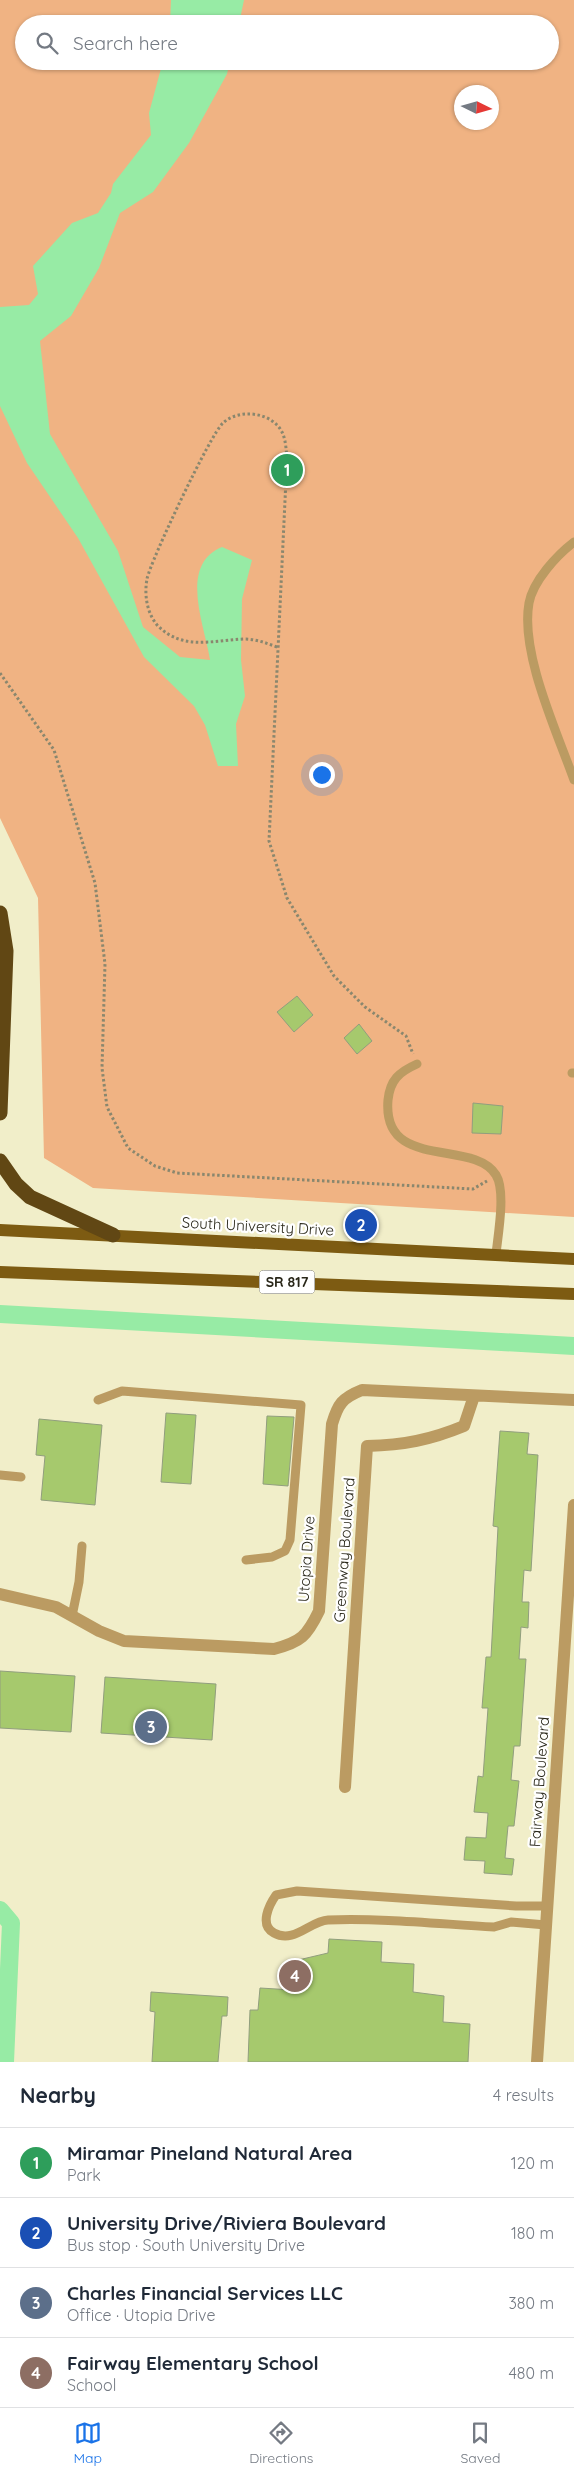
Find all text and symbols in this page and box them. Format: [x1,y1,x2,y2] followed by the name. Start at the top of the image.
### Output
[15,15,559,70] search box
[33,29,61,57] icon: search
[73,31,178,55] text: Search here
[454,85,499,130] north arrow
[271,451,303,489] pin: 1
[309,762,335,788] your location
[345,1206,377,1244] pin: 2
[181,1213,335,1239] street label: South University Drive
[260,1270,314,1294] road number: SR 817
[329,1477,359,1623] street label: Greenway Boulevard
[294,1515,318,1603] street label: Utopia Drive
[135,1708,167,1746] pin: 3
[525,1716,553,1848] street label: Fairway Boulevard
[279,1957,311,1995] pin: 4
[20,2082,96,2108] text: Nearby
[493,2085,554,2105] text: 4 results
[67,2141,353,2165] text: Miramar Pineland Natural Area
[33,2153,39,2173] text: 1
[511,2153,554,2173] text: 120 m
[67,2165,101,2185] text: Park
[67,2211,386,2235] text: University Drive/Riviera Boulevard
[31,2223,41,2243] text: 2
[511,2223,554,2243] text: 180 m
[67,2235,305,2255] text: Bus stop · South University Drive
[67,2281,343,2305] text: Charles Financial Services LLC
[32,2293,40,2313] text: 3
[508,2293,554,2313] text: 380 m
[67,2305,215,2325] text: Office · Utopia Drive
[67,2351,319,2375] text: Fairway Elementary School
[31,2363,41,2383] text: 4
[508,2363,554,2383] text: 480 m
[67,2375,116,2395] text: School
[74,2419,102,2467] tab: Map
[249,2419,313,2467] tab: Directions
[460,2419,500,2467] tab: Saved

